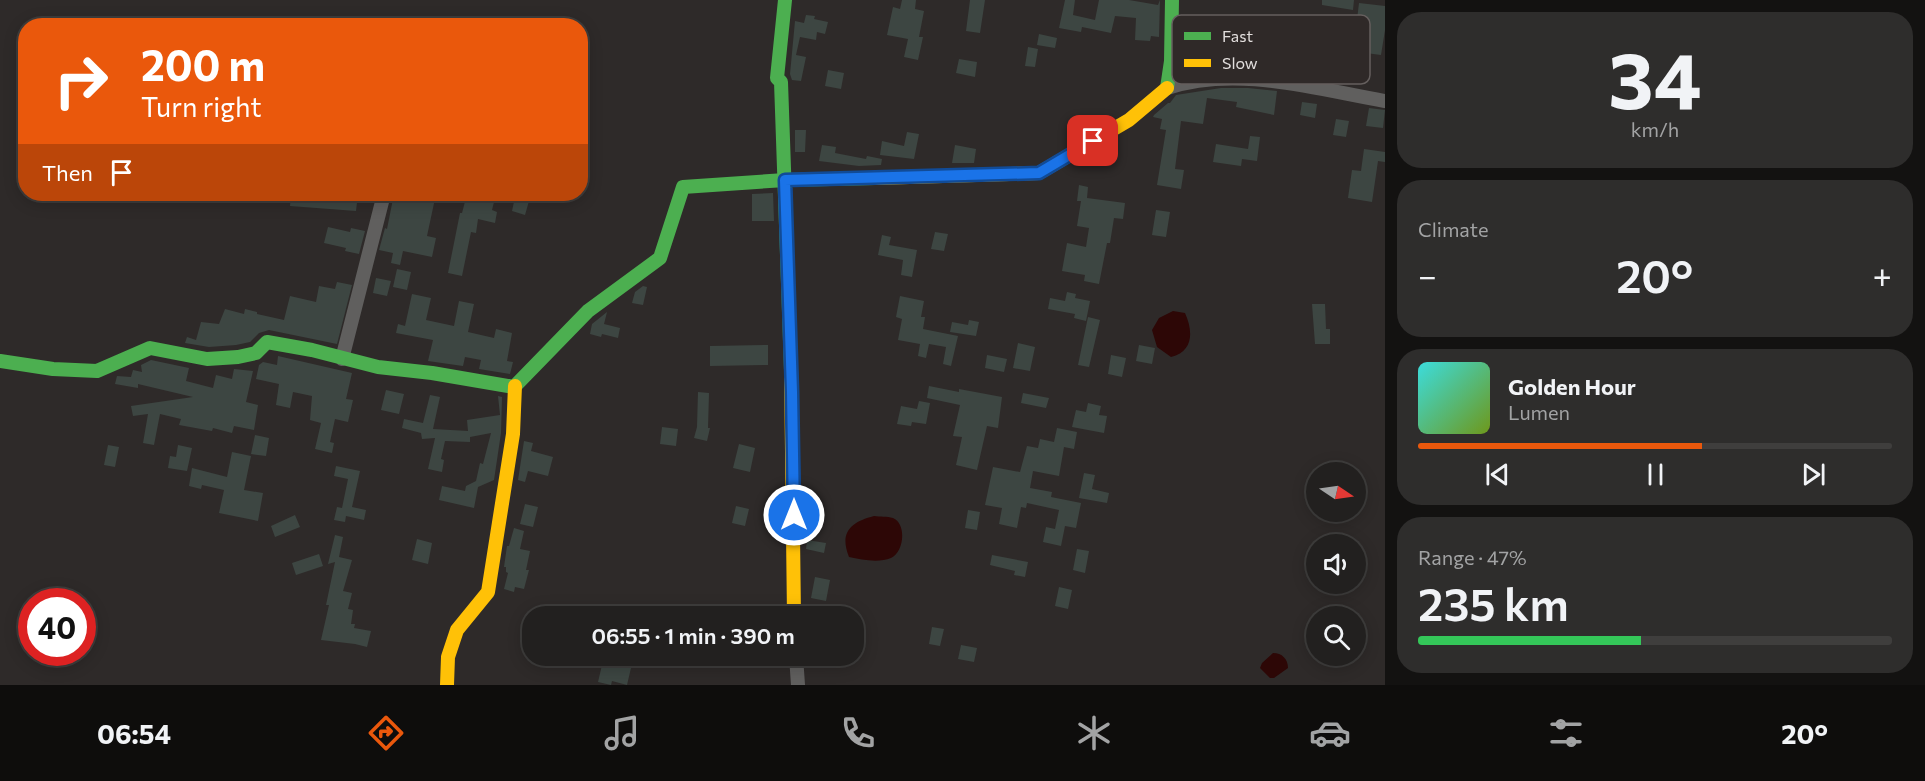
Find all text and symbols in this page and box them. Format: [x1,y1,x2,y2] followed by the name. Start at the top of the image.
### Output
[1172,15,1370,84] legend
[1222,26,1253,45] text: Fast
[1608,30,1702,125] text: 34
[141,38,265,90] text: 200 m
[42,42,120,120] icon: right
[1222,53,1258,72] text: Slow
[141,90,261,123] text: Turn right
[1067,115,1118,166] pin
[1631,117,1679,141] text: km/h
[1076,124,1109,157] icon: arrive
[105,156,138,189] icon: arrive
[42,159,93,186] text: Then
[1418,217,1488,241] text: Climate
[1616,247,1693,302] text: 20°
[1418,254,1437,295] text: −
[1873,254,1892,295] text: +
[1508,373,1636,400] text: Golden Hour
[1508,400,1570,424] text: Lumen
[1481,458,1514,491] icon: previous
[1639,458,1672,491] icon: pause
[1797,458,1830,491] icon: next
[1306,462,1366,522] north arrow
[1306,462,1366,666] map controls
[762,483,826,547] position arrow
[1306,534,1366,594] button: sound
[1418,545,1527,569] text: Range · 47%
[1418,575,1569,630] text: 235 km
[18,588,96,666] speed limit sign: 40
[1306,606,1366,666] button: search
[591,622,795,649] text: 06:55 · 1 min · 390 m
[365,712,407,754] icon: directions
[601,712,643,754] icon: music
[837,712,879,754] icon: phone
[1073,712,1115,754] icon: climate
[1309,712,1351,754] icon: car
[1545,712,1587,754] icon: filters
[97,717,171,750] text: 06:54
[1781,717,1828,750] text: 20°

